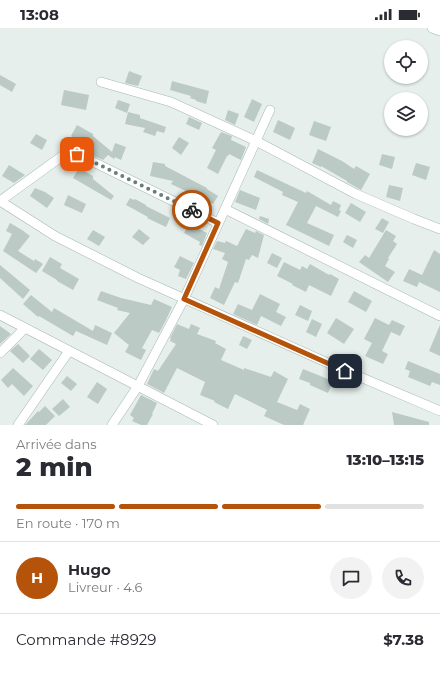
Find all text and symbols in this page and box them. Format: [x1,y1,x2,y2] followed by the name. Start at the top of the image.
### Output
[20,5,59,24] text: 13:08
[384,40,428,136] map controls
[384,40,428,84] button: locate
[384,92,428,136] button: layers
[60,137,94,171] pin
[66,143,88,165] icon: bag
[172,190,212,230] courier
[181,199,203,221] icon: bike
[328,354,362,388] pin
[334,360,356,382] icon: home
[16,436,97,452] text: Arrivée dans
[347,450,424,469] text: 13:10–13:15
[16,451,93,483] text: 2 min
[16,515,120,531] text: En route · 170 m
[330,557,372,599] button: chat
[382,557,424,599] button: phone
[68,560,111,579] text: Hugo
[31,568,43,587] text: H
[68,579,143,595] text: Livreur · 4.6
[16,630,156,649] text: Commande #8929
[383,630,424,649] text: $7.38

